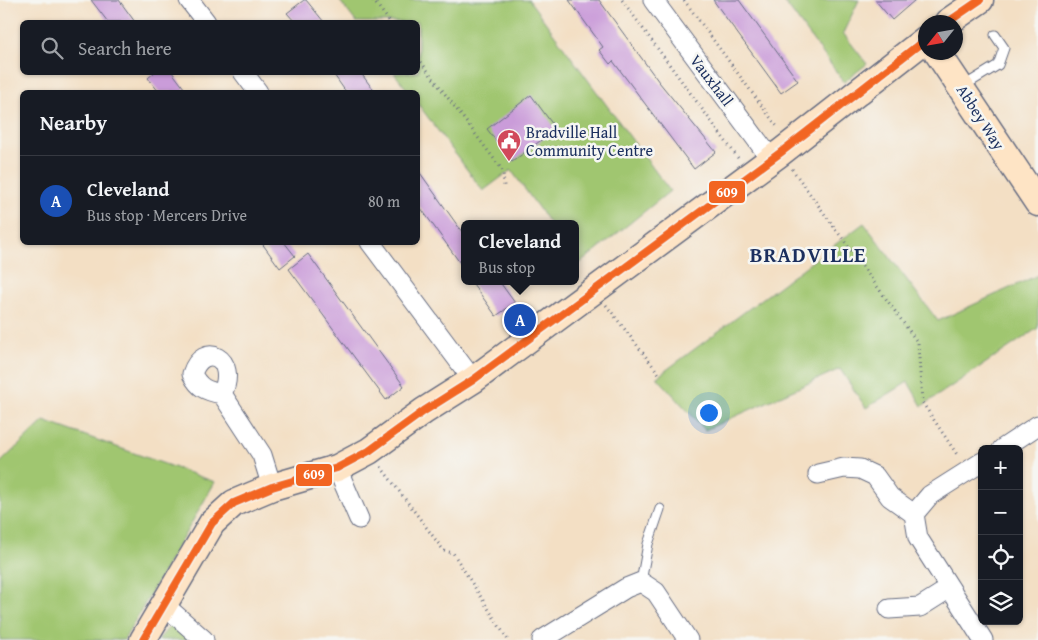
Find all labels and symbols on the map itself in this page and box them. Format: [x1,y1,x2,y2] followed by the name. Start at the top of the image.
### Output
[918,15,963,60] north arrow
[685,49,740,111] street label: Vauxhall
[951,80,1011,154] street label: Abbey Way
[526,120,653,162] place label: Bradville Hall Community Centre
[496,128,522,162] public building icon: Bradville Hall Community Centre
[708,180,746,204] line badge: 609
[716,182,738,202] text: 609
[750,239,866,270] district label: BRADVILLE
[504,301,536,339] pin: A
[696,400,722,426] your location
[295,463,333,487] line badge: 609
[303,464,325,484] text: 609

